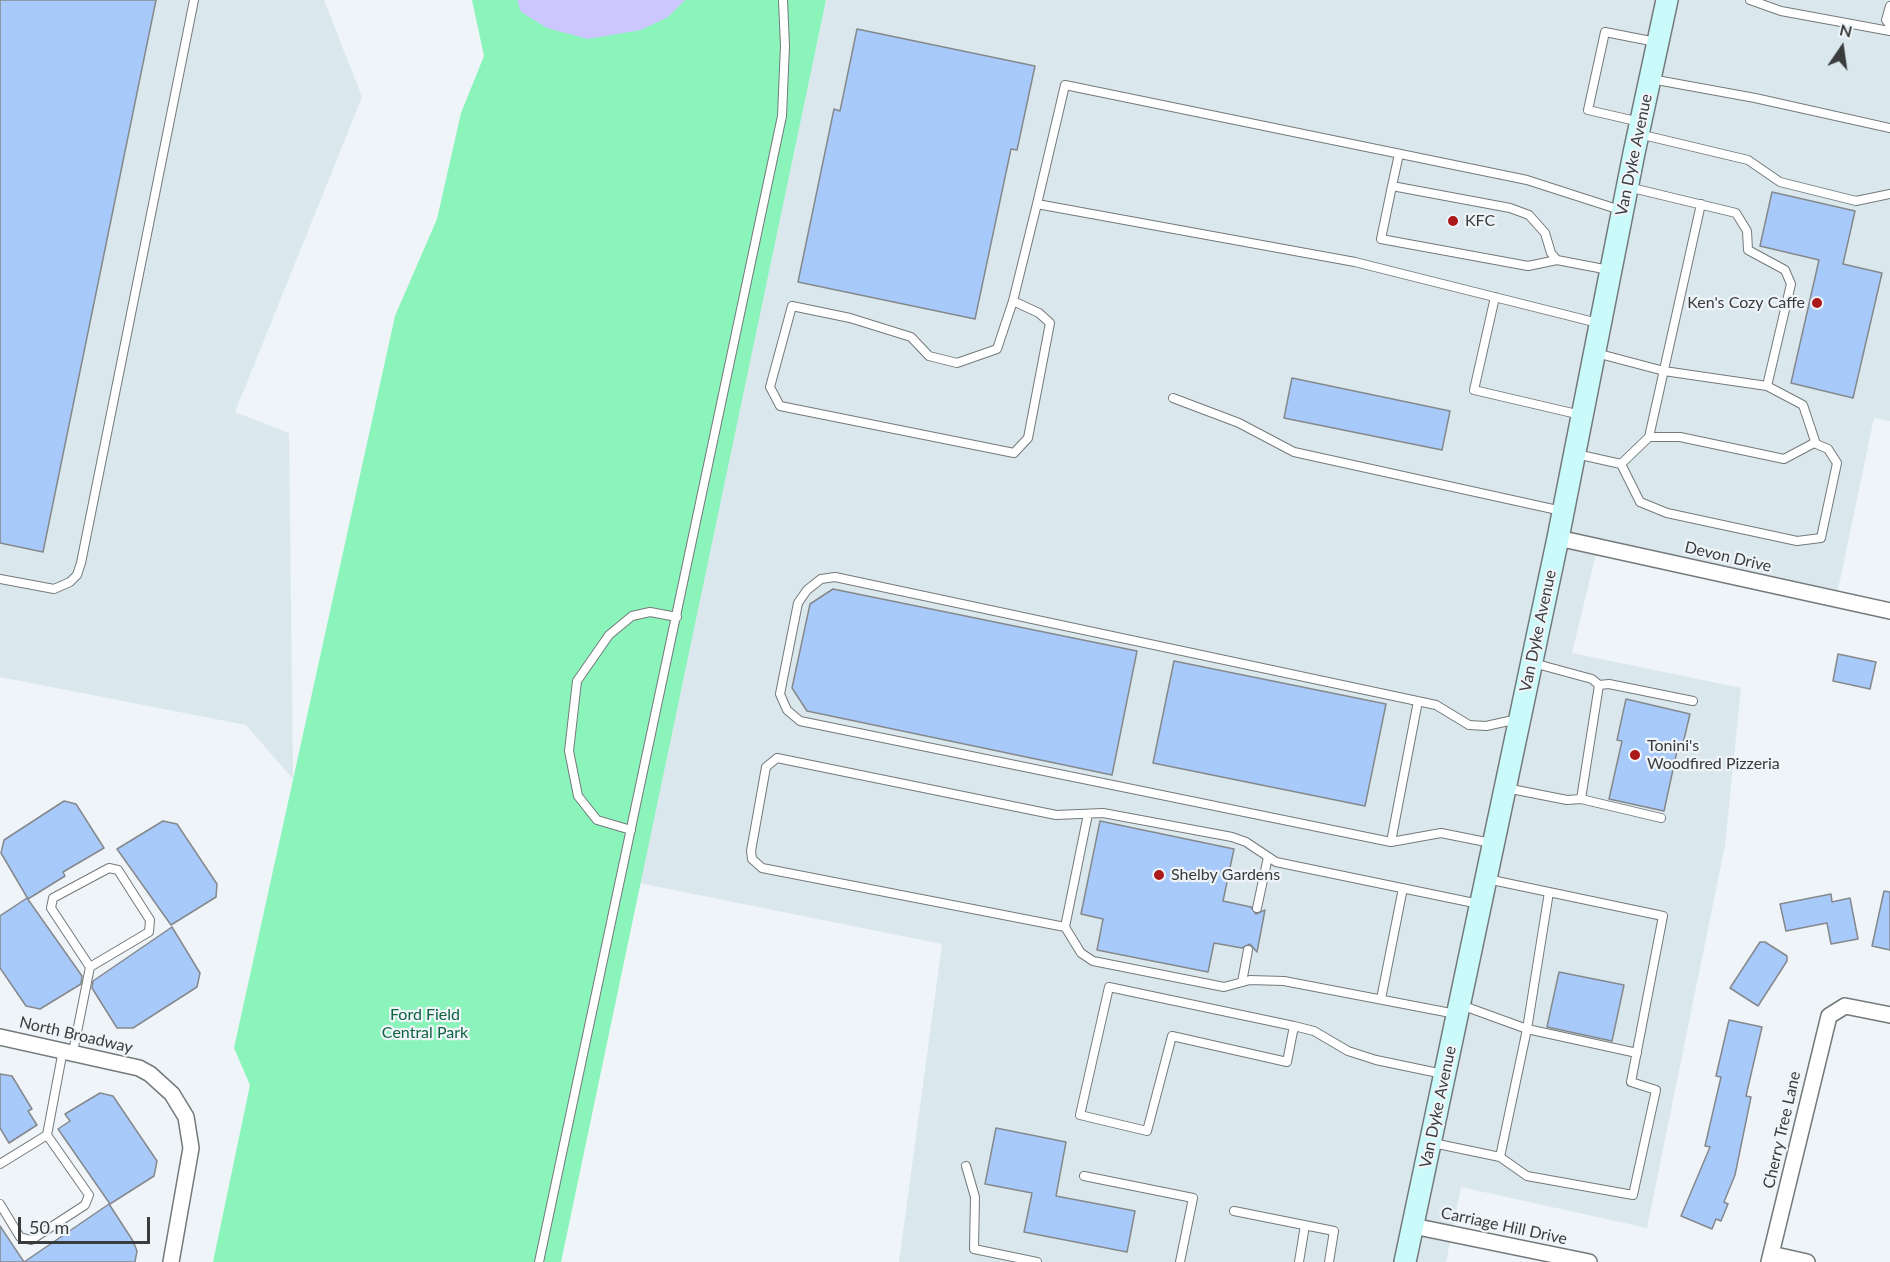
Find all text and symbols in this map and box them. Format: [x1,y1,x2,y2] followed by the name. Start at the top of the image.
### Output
[1812,18,1872,78] north arrow
[1838,19,1854,41] text: N
[1612,92,1656,218] street label: Van Dyke Avenue
[1465,211,1495,231] place label: KFC
[1446,214,1460,228] marker: KFC
[1687,293,1805,313] place label: Ken's Cozy Caffe
[1810,296,1824,310] marker: Ken's Cozy Caffe
[1683,538,1773,576] street label: Devon Drive
[1516,568,1560,694] street label: Van Dyke Avenue
[1647,736,1780,774] place label: Tonini's Woodfired Pizzeria
[1628,748,1642,762] marker: Tonini's Woodfired Pizzeria
[1171,865,1280,885] place label: Shelby Gardens
[1152,868,1166,882] marker: Shelby Gardens
[382,1005,468,1043] park label: Ford Field Central Park
[17,1013,135,1057] street label: North Broadway
[1416,1044,1460,1170] street label: Van Dyke Avenue
[1759,1069,1805,1191] street label: Cherry Tree Lane
[1439,1203,1569,1249] street label: Carriage Hill Drive
[21,1205,153,1243] scale bar
[29,1216,69,1238] text: 50 m

